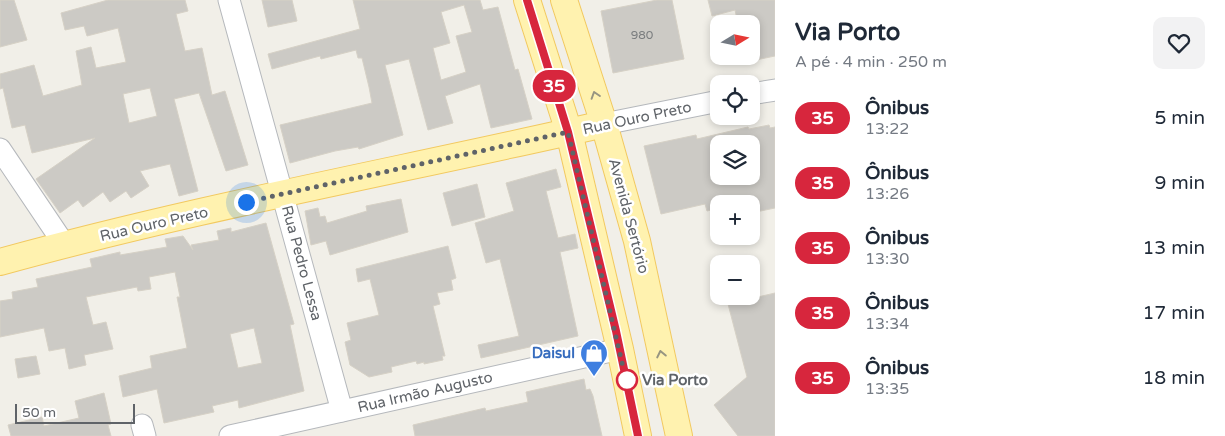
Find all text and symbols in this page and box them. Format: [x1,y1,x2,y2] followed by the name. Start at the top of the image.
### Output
[710,15,760,65] north arrow
[710,15,760,305] map controls
[1153,17,1205,69] button: heart
[795,18,900,47] text: Via Porto
[631,28,654,42] house number: 980
[795,52,947,72] text: A pé · 4 min · 250 m
[532,70,576,102] line badge: 35
[543,75,565,97] text: 35
[710,75,760,125] button: locate
[590,92,600,100] one-way arrow
[865,97,929,119] text: Ônibus
[581,98,693,138] street label: Rua Ouro Preto
[811,107,834,129] text: 35
[1154,107,1205,129] text: 5 min
[865,119,909,139] text: 13:22
[710,135,760,185] button: layers
[605,156,653,276] street label: Avenida Sertório
[865,162,929,184] text: Ônibus
[811,172,834,194] text: 35
[1154,172,1205,194] text: 9 min
[865,184,909,204] text: 13:26
[234,190,259,215] your location
[710,195,760,245] button: +
[98,203,210,245] street label: Rua Ouro Preto
[278,203,326,323] street label: Rua Pedro Lessa
[865,227,929,249] text: Ônibus
[811,237,834,259] text: 35
[1142,237,1205,259] text: 13 min
[865,249,909,269] text: 13:30
[710,255,760,305] button: −
[865,292,929,314] text: Ônibus
[811,302,834,324] text: 35
[1142,302,1205,324] text: 17 min
[865,314,909,334] text: 13:34
[579,338,609,377] shop icon: Daisul
[532,344,575,362] place label: Daisul
[657,350,667,359] one-way arrow
[865,357,929,379] text: Ônibus
[811,367,834,389] text: 35
[1142,367,1205,389] text: 18 min
[356,368,494,416] street label: Rua Irmão Augusto
[616,369,638,391] marker: Via Porto
[642,371,708,389] place label: Via Porto
[865,379,909,399] text: 13:35
[15,401,135,424] scale bar
[22,404,56,421] text: 50 m

